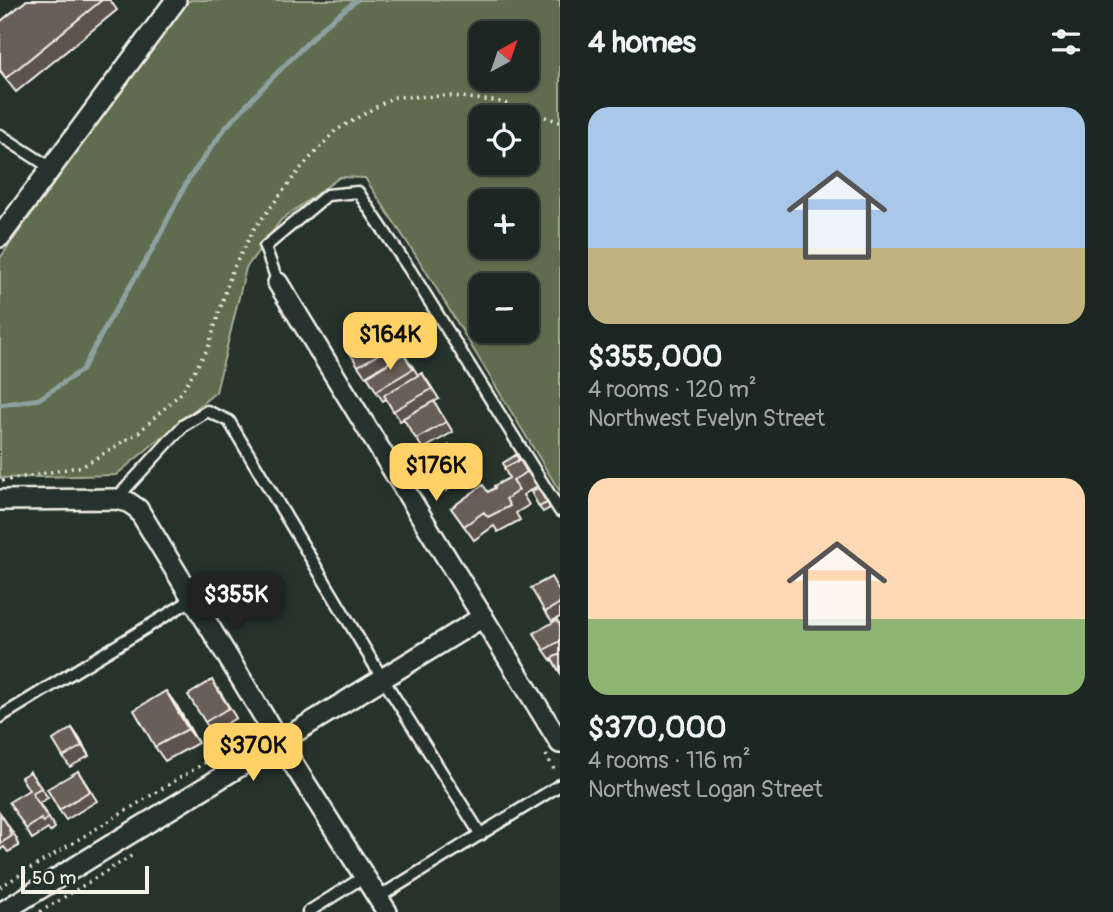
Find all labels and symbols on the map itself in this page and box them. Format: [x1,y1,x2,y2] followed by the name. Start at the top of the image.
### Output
[469,21,539,91] north arrow
[341,312,439,372] pin: $164K
[387,444,485,503] pin: $176K
[187,572,285,632] pin: $355K
[204,724,302,783] pin: $370K
[21,863,149,895] scale bar

